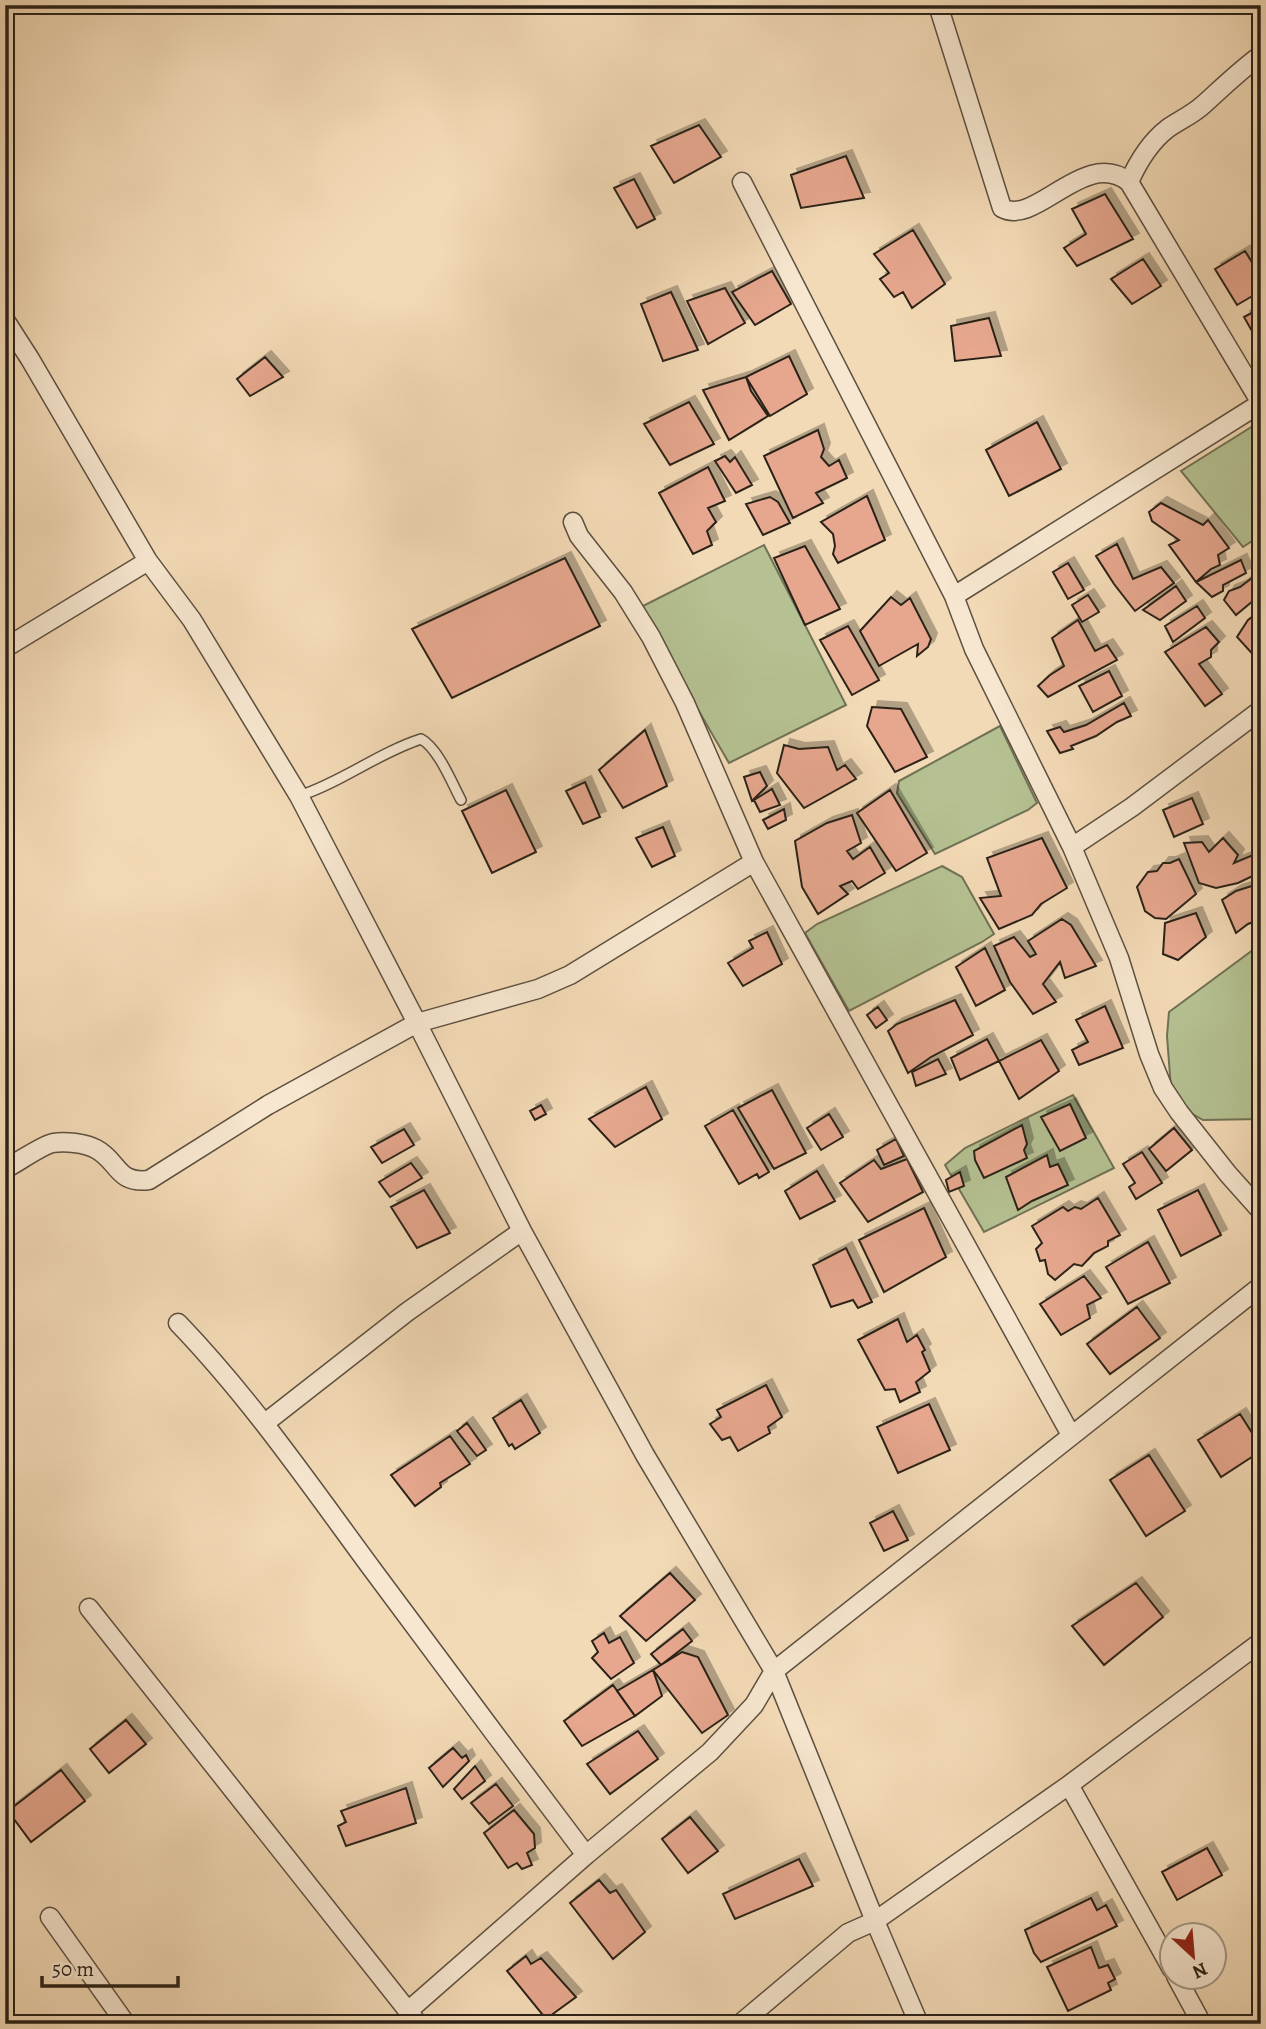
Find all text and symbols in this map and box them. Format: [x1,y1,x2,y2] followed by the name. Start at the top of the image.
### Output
[1158,1920,1228,1990] north arrow
[42,1945,178,1989] scale bar
[52,1955,94,1983] text: 50 m
[1188,1956,1212,1985] text: N

